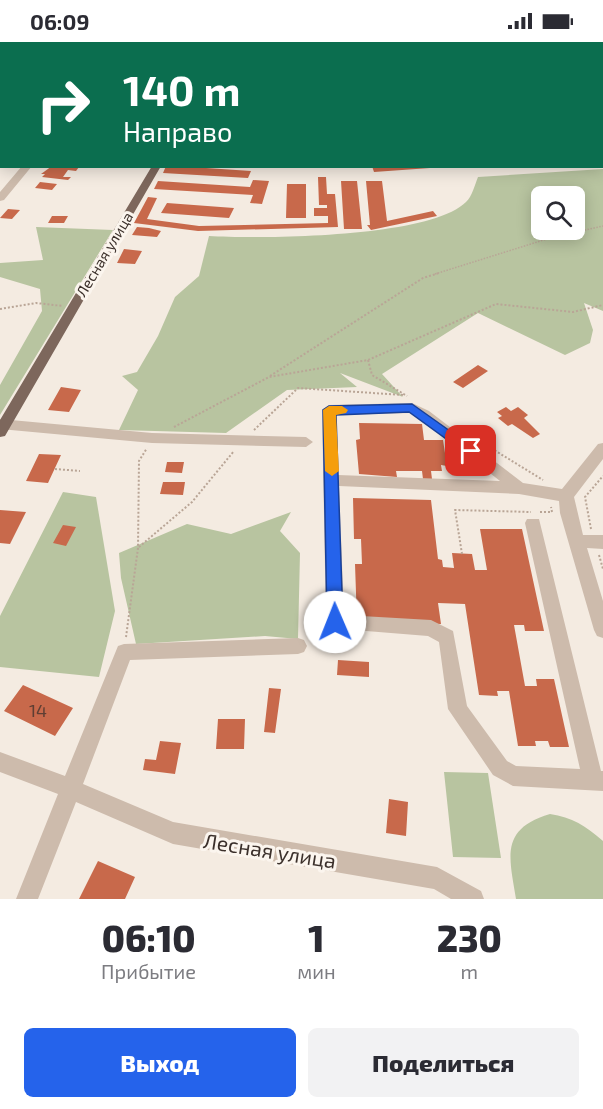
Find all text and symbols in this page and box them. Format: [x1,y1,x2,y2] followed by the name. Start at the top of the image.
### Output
[30,8,89,34] text: 06:09
[123,64,240,114] text: 140 m
[24,66,102,144] icon: right
[123,115,232,147] text: Направо
[531,186,585,240] map controls
[531,186,585,240] button: search
[72,208,137,300] street label: Лесная улица
[445,425,496,476] pin
[454,434,487,467] icon: arrive
[303,590,367,654] position arrow
[29,699,47,721] house number: 14
[202,827,338,874] street label: Лесная улица
[102,916,196,959] text: 06:10
[308,916,325,959] text: 1
[437,916,502,959] text: 230
[101,959,196,983] text: Прибытие
[297,959,336,983] text: мин
[461,959,478,983] text: m
[24,1028,296,1097] button: Выход
[308,1028,579,1097] button: Поделиться

